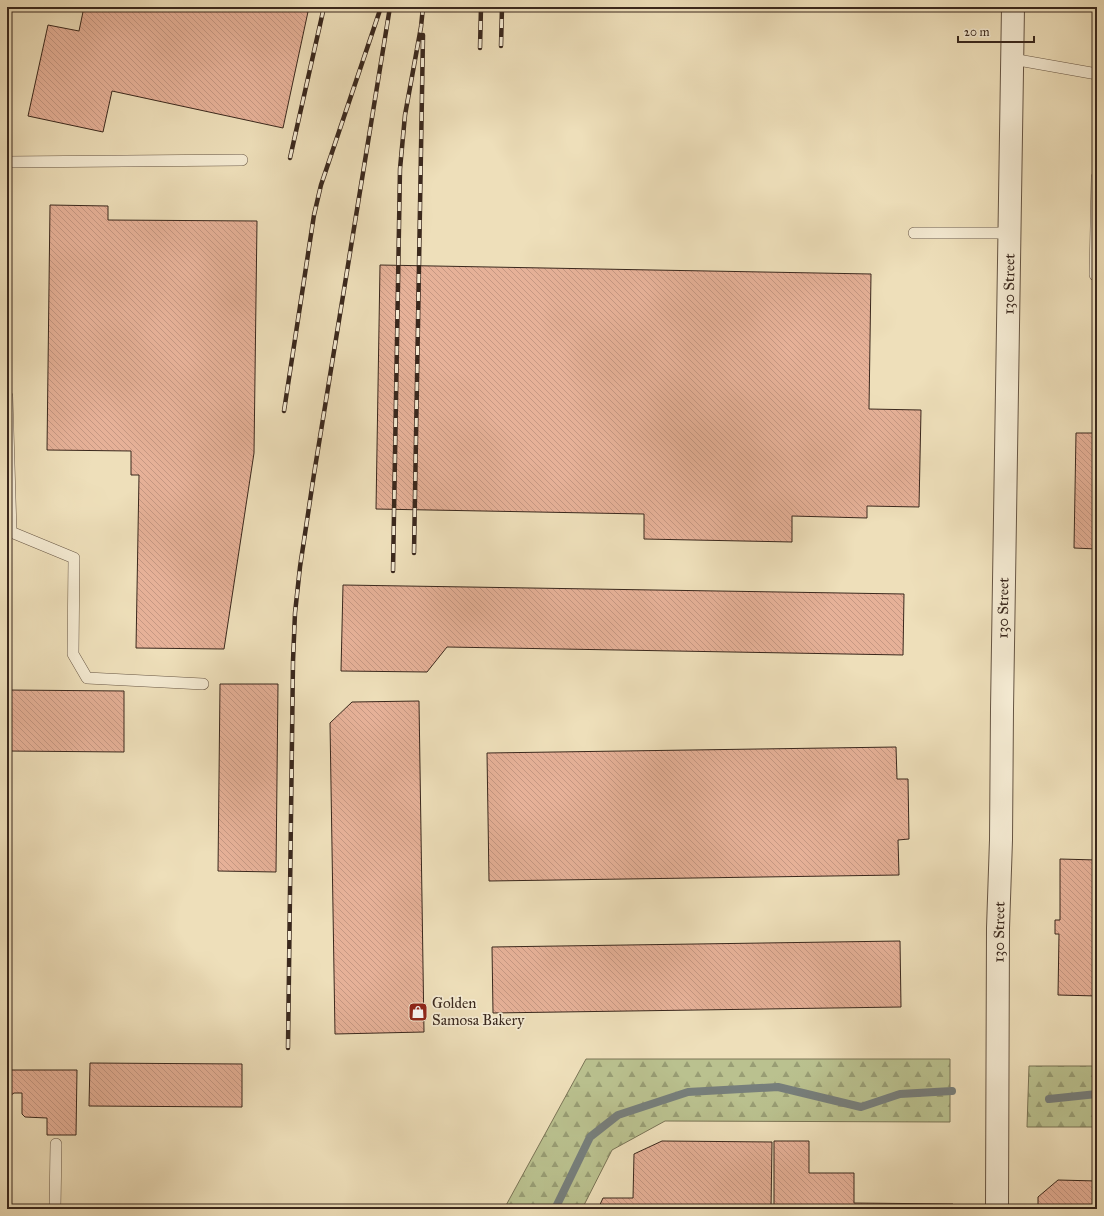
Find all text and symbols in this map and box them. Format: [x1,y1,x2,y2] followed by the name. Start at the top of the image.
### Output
[958,18,1034,44] scale bar
[964,25,990,39] text: 20 m
[999,253,1019,315] street label: 130 Street
[993,577,1013,639] street label: 130 Street
[989,901,1009,963] street label: 130 Street
[432,994,525,1029] place label: Golden Samosa Bakery
[407,1001,429,1023] shop icon: Golden Samosa Bakery

